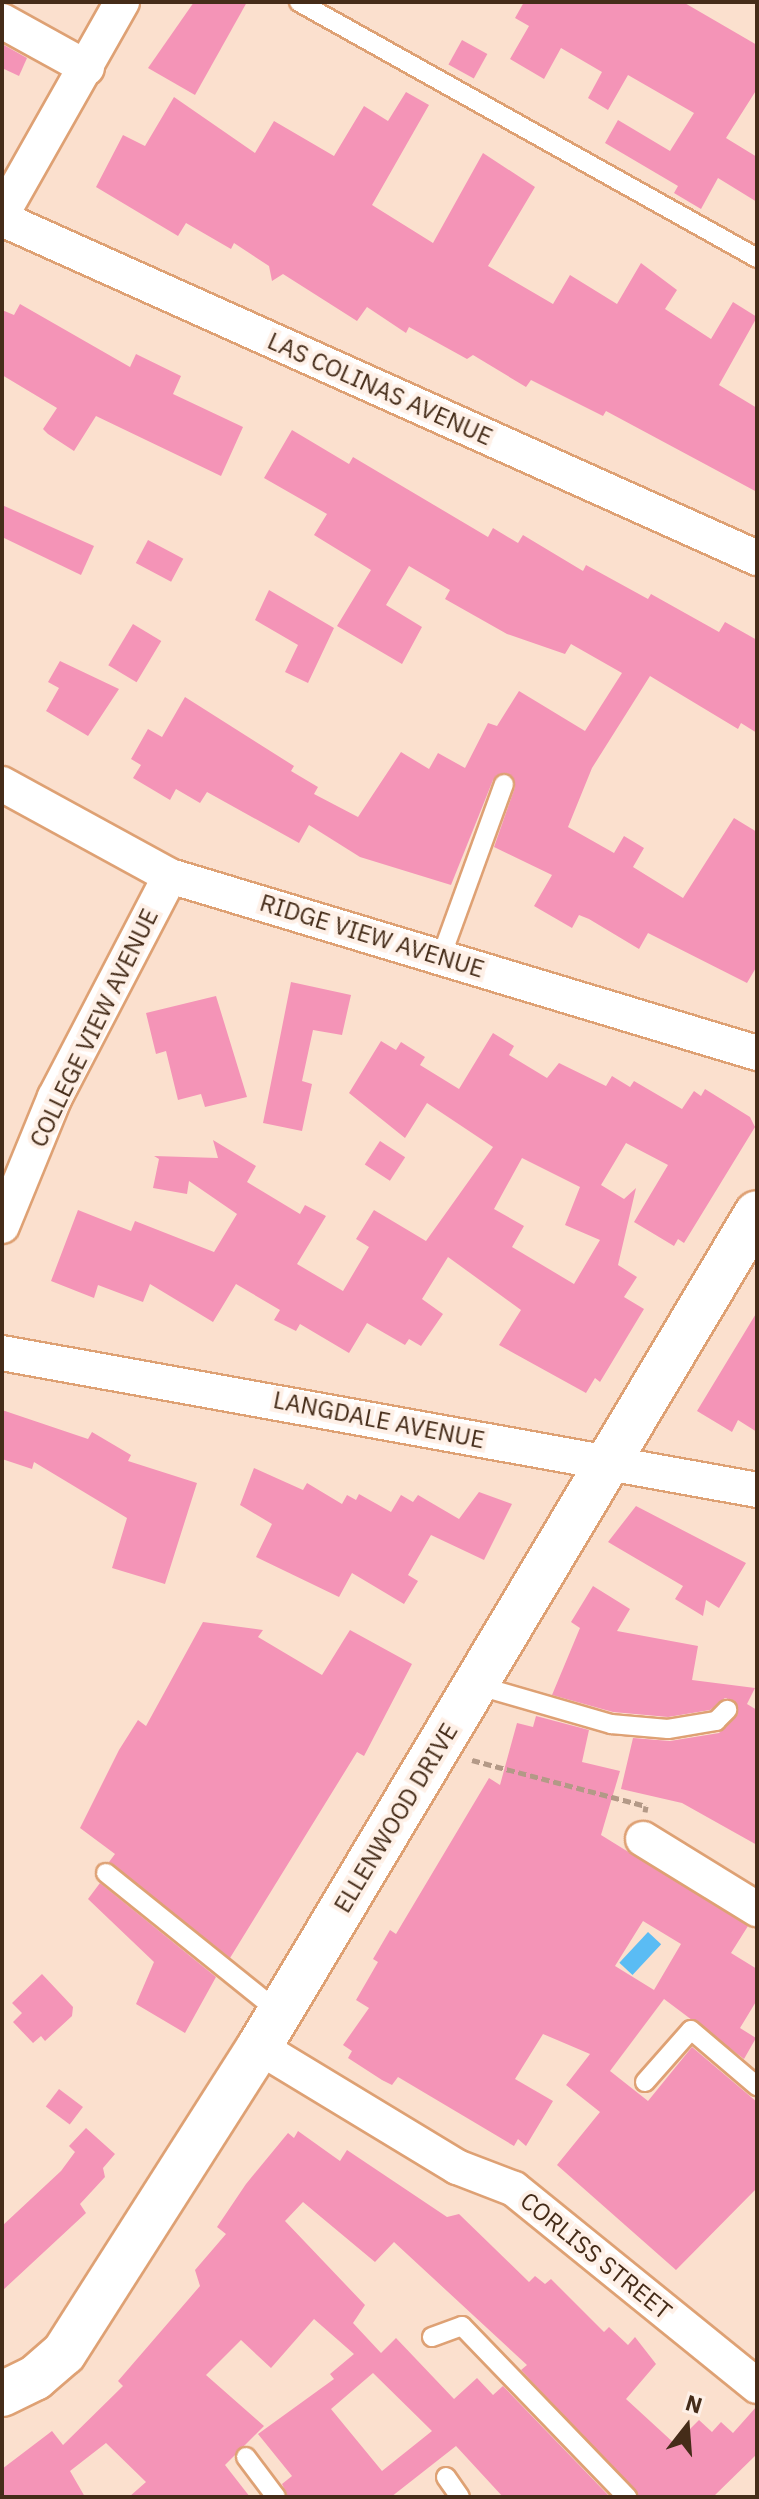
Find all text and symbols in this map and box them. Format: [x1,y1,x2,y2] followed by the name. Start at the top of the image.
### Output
[263,326,497,452] street label: LAS COLINAS AVENUE
[256,888,488,984] street label: RIDGE VIEW AVENUE
[24,904,164,1152] street label: COLLEGE VIEW AVENUE
[271,1385,487,1455] street label: LANGDALE AVENUE
[328,1718,464,1918] street label: ELLENWOOD DRIVE
[515,2186,677,2326] street label: CORLISS STREET
[647,2387,727,2467] north arrow
[682,2387,706,2420] text: N

